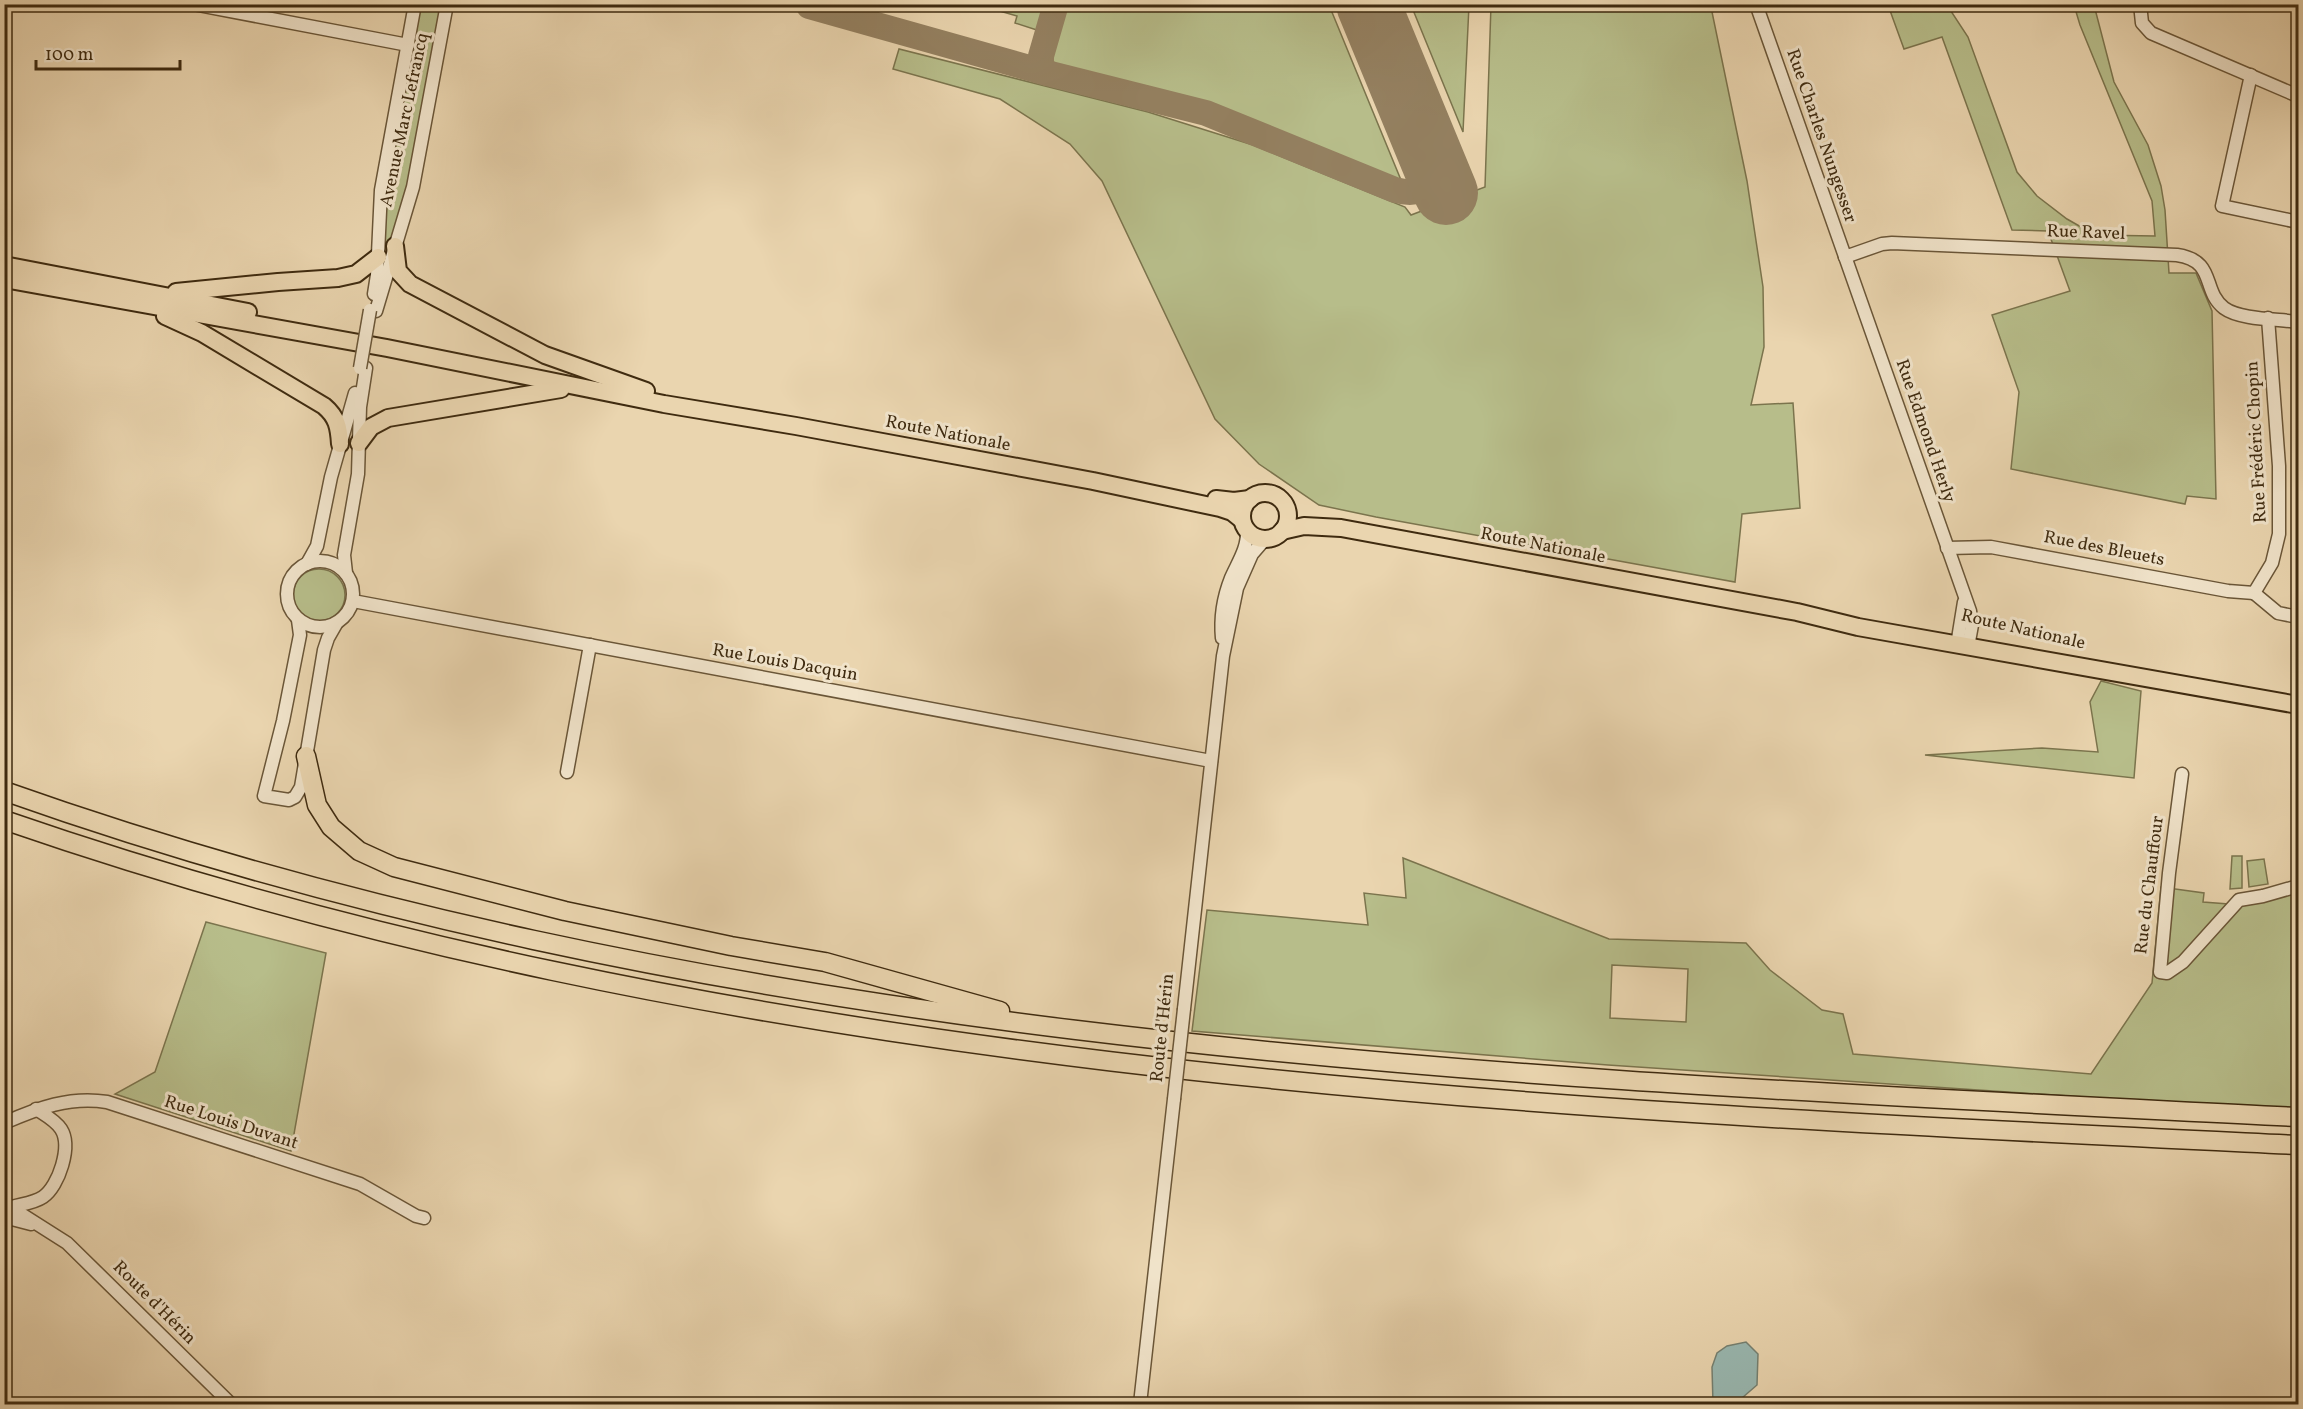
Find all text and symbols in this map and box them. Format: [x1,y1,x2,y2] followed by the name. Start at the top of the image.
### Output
[374,31,436,209] street label: Avenue Marc Lefrancq
[36,33,180,71] scale bar
[45,43,94,68] text: 100 m
[1780,46,1863,227] street label: Rue Charles Nungesser
[2046,219,2126,247] street label: Rue Ravel
[1889,356,1961,506] street label: Rue Edmond Herly
[2240,360,2274,524] street label: Rue Frédéric Chopin
[883,410,1013,458] street label: Route Nationale
[1478,522,1608,570] street label: Route Nationale
[2042,525,2166,573] street label: Rue des Bleuets
[1958,604,2088,656] street label: Route Nationale
[710,638,860,688] street label: Rue Louis Dacquin
[2129,814,2171,956] street label: Rue du Chauffour
[1145,972,1181,1084] street label: Route d'Hérin
[161,1090,301,1156] street label: Rue Louis Duvant
[107,1256,202,1351] street label: Route d'Hérin

